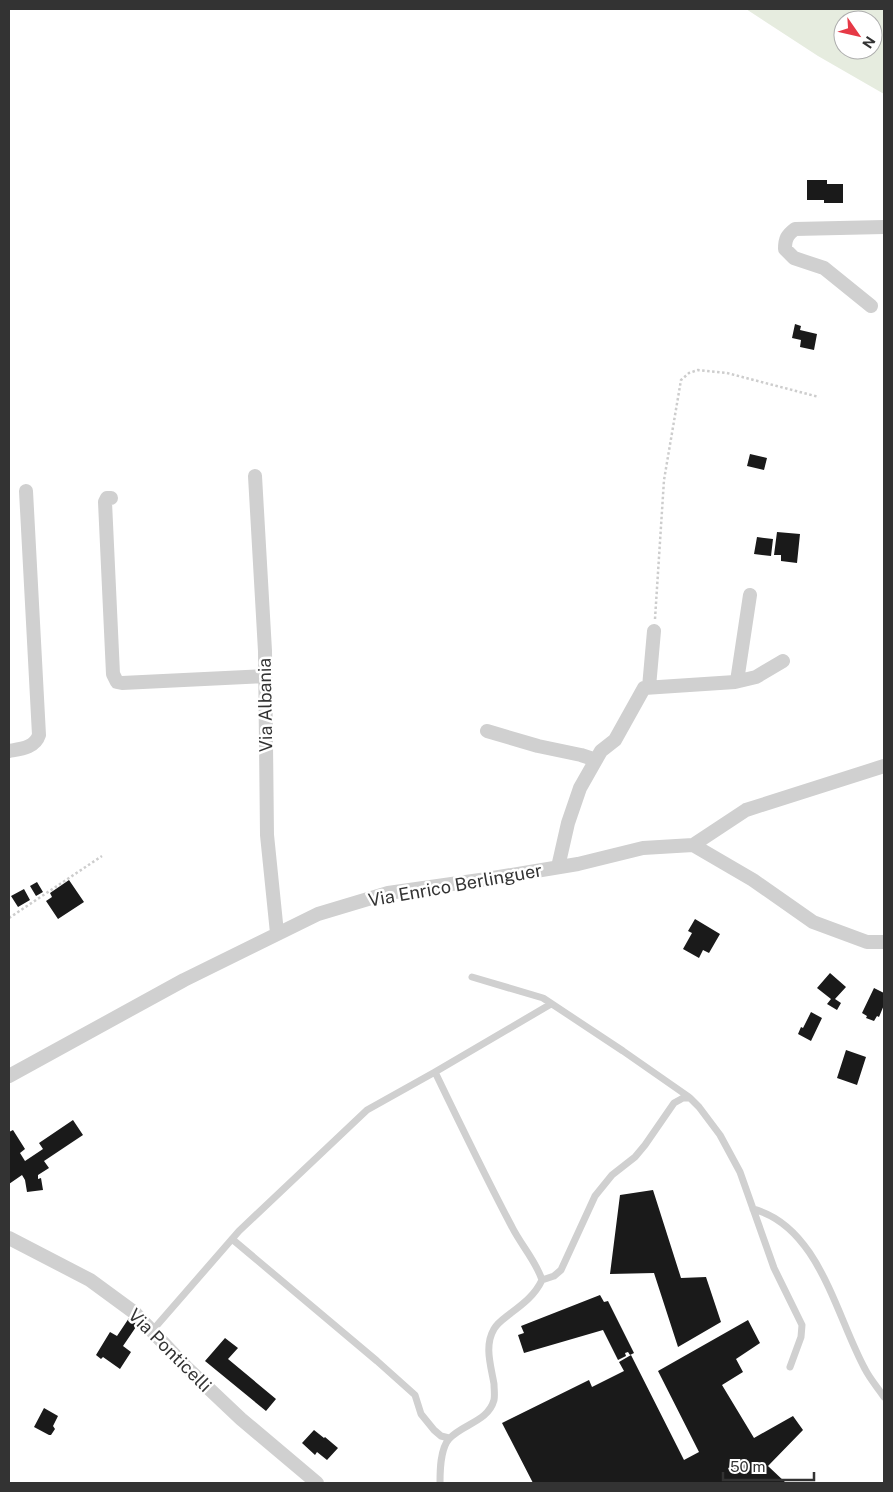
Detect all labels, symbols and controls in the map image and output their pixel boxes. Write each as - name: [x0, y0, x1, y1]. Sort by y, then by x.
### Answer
- north arrow: [833, 10, 883, 60]
- text: N: [859, 33, 878, 51]
- street label: Via Albania: [254, 658, 276, 752]
- street label: Via Enrico Berlinguer: [366, 859, 544, 911]
- street label: Via Ponticelli: [124, 1304, 216, 1396]
- scale bar: [723, 1450, 814, 1482]
- text: 50 m: [730, 1458, 765, 1475]

